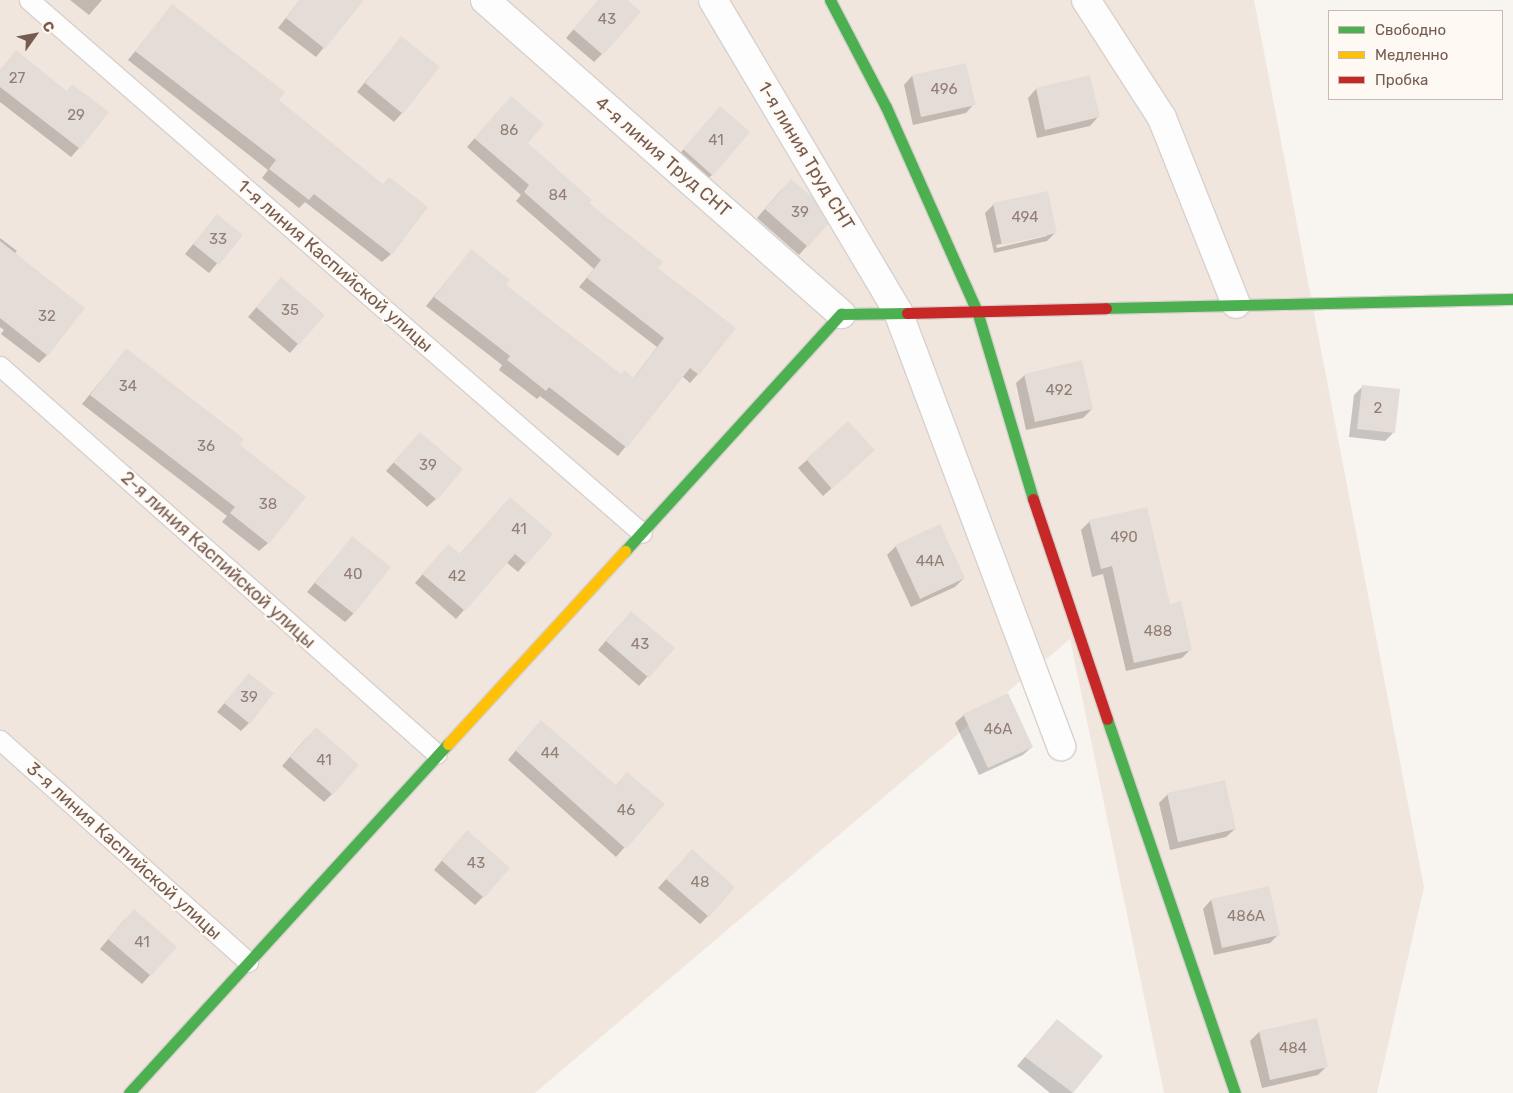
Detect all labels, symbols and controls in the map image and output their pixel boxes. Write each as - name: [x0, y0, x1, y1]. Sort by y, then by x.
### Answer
- north arrow: [10, 10, 60, 60]
- legend: [1328, 10, 1503, 100]
- house number: 43: [598, 11, 616, 29]
- text: С: [38, 18, 58, 35]
- text: Свободно: [1375, 21, 1446, 39]
- text: Медленно: [1375, 46, 1448, 64]
- house number: 27: [9, 70, 25, 88]
- text: Пробка: [1375, 71, 1428, 89]
- street label: 1-я линия Труд СНТ: [753, 78, 859, 234]
- house number: 496: [931, 81, 957, 99]
- street label: 4-я линия Труд СНТ: [591, 92, 735, 222]
- house number: 29: [67, 107, 85, 125]
- house number: 86: [500, 122, 518, 140]
- house number: 41: [708, 132, 724, 150]
- street label: 1-я линия Каспийской улицы: [233, 175, 437, 357]
- house number: 84: [549, 187, 567, 205]
- house number: 39: [791, 204, 809, 222]
- house number: 494: [1011, 209, 1039, 227]
- house number: 33: [209, 231, 227, 249]
- house number: 35: [281, 302, 299, 320]
- house number: 32: [38, 308, 56, 326]
- house number: 34: [119, 378, 137, 396]
- house number: 492: [1046, 382, 1072, 400]
- house number: 2: [1374, 400, 1382, 418]
- house number: 36: [197, 438, 215, 456]
- house number: 39: [419, 457, 437, 475]
- street label: 2-я линия Каспийской улицы: [116, 467, 320, 653]
- house number: 38: [259, 496, 277, 514]
- house number: 41: [511, 521, 527, 539]
- house number: 490: [1110, 529, 1138, 547]
- house number: 44А: [916, 553, 944, 571]
- house number: 40: [344, 566, 362, 584]
- house number: 42: [448, 568, 466, 586]
- house number: 488: [1144, 623, 1172, 641]
- house number: 43: [631, 636, 649, 654]
- house number: 39: [240, 689, 258, 707]
- house number: 46А: [984, 721, 1012, 739]
- house number: 44: [541, 745, 559, 763]
- house number: 41: [316, 752, 332, 770]
- street label: 3-я линия Каспийской улицы: [22, 758, 226, 944]
- house number: 46: [617, 802, 635, 820]
- house number: 43: [467, 855, 485, 873]
- house number: 48: [691, 874, 709, 892]
- house number: 486А: [1227, 908, 1265, 926]
- house number: 41: [134, 934, 150, 952]
- house number: 484: [1279, 1040, 1307, 1058]

